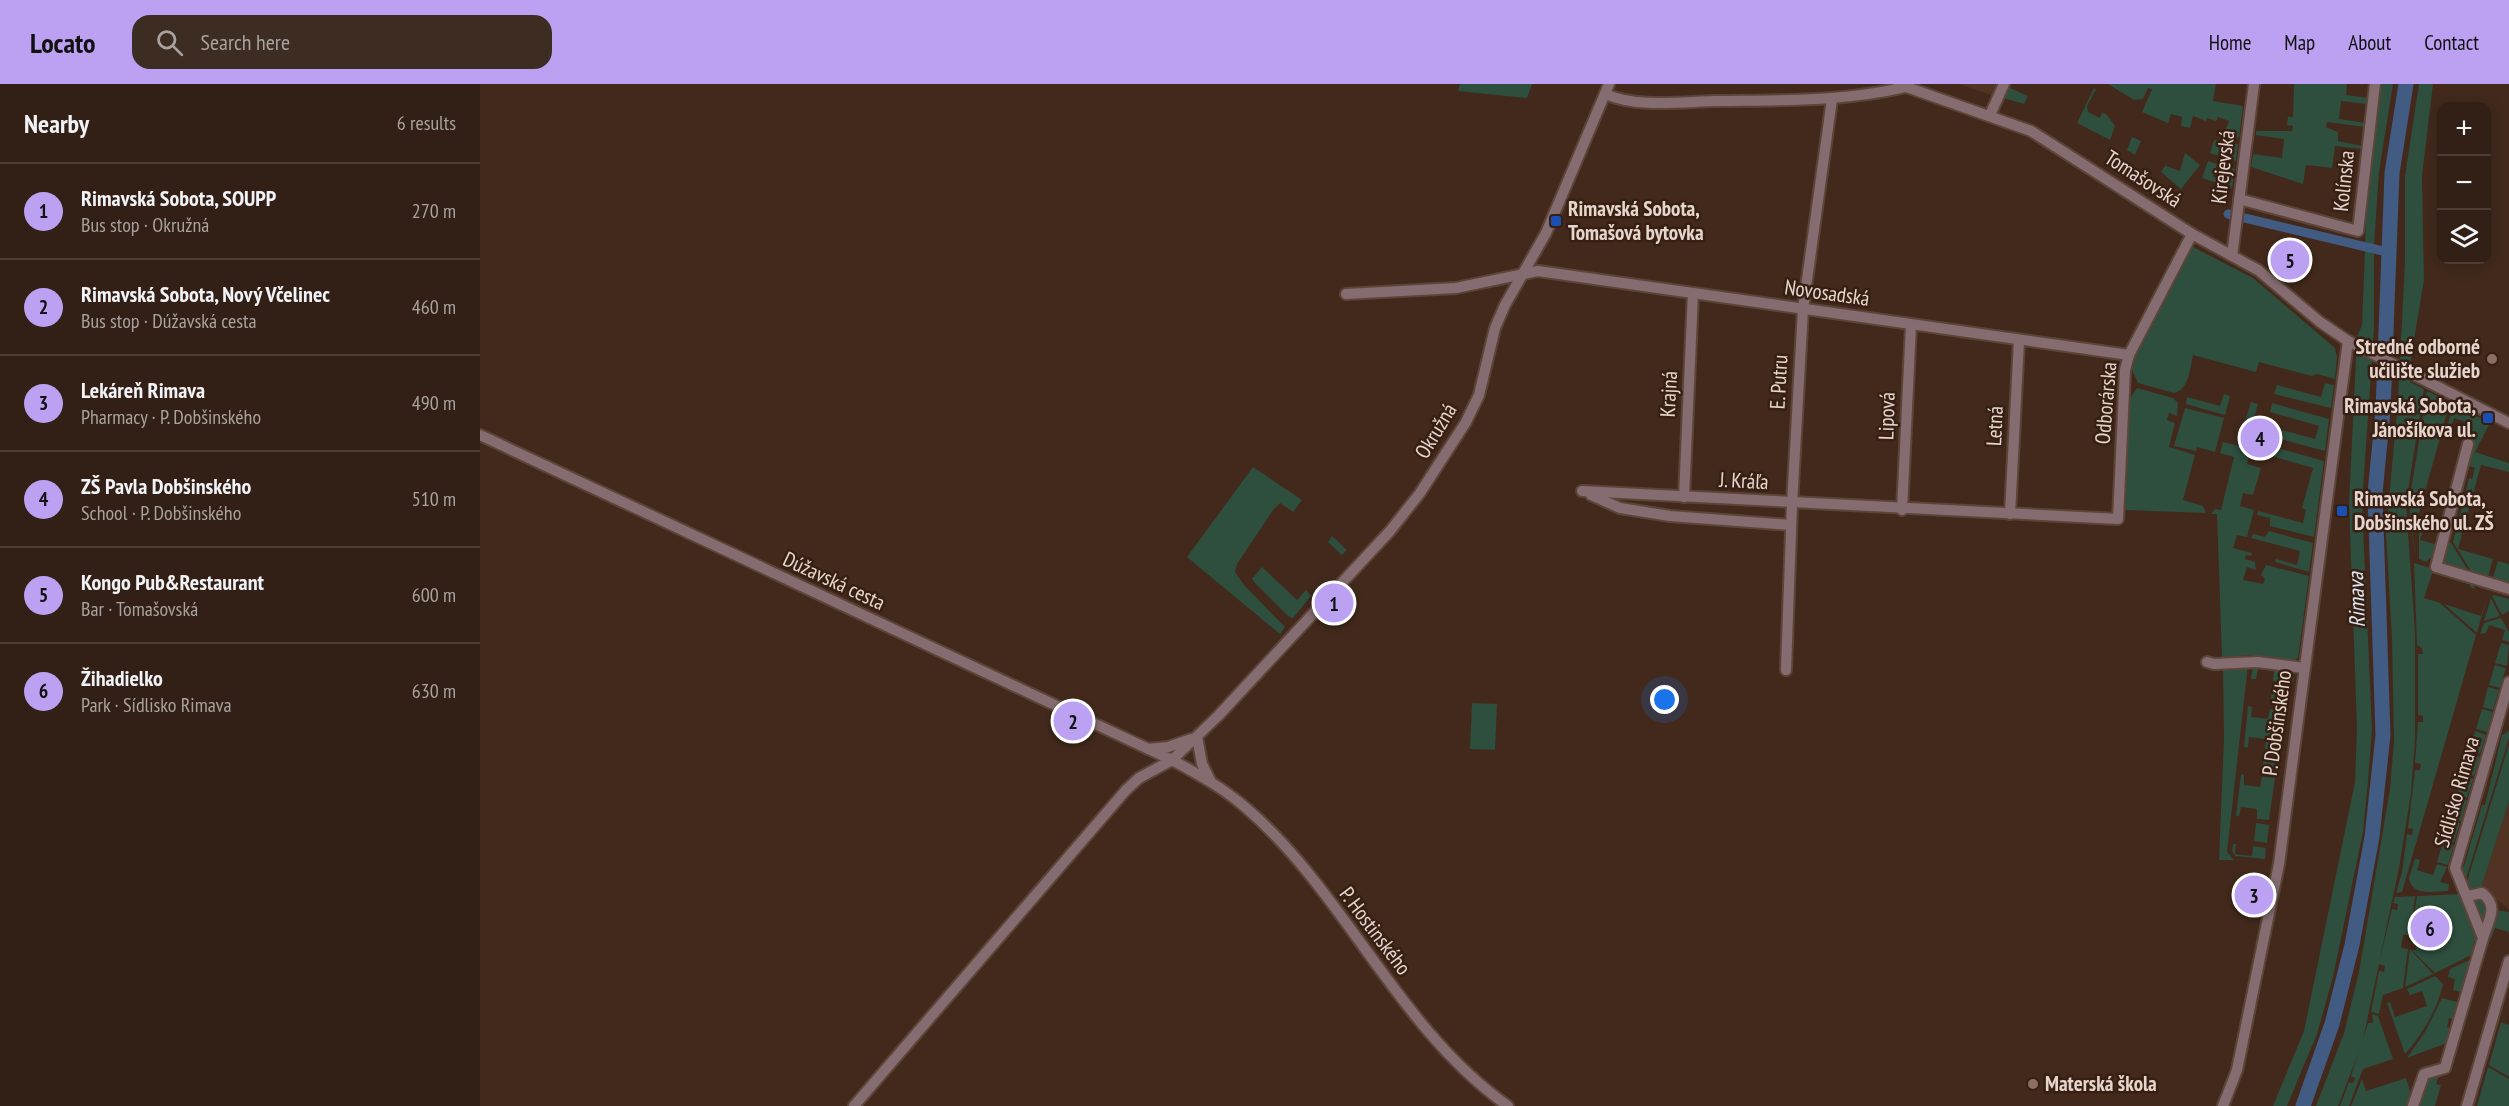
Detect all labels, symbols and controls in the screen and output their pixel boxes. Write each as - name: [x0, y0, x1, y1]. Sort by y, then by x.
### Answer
- search box: [132, 15, 552, 69]
- text: Locato: [30, 24, 96, 61]
- icon: search: [153, 26, 186, 59]
- text: Search here: [201, 28, 290, 56]
- text: Home: [2209, 29, 2251, 56]
- text: Map: [2284, 29, 2315, 56]
- text: About: [2348, 29, 2391, 56]
- text: Contact: [2424, 29, 2479, 56]
- map controls: [2437, 102, 2491, 264]
- button: +: [2437, 102, 2491, 156]
- text: Nearby: [24, 107, 89, 140]
- text: 6 results: [397, 110, 456, 136]
- street label: Kirejevská: [2205, 129, 2240, 205]
- street label: Tomašovská: [2100, 144, 2187, 213]
- street label: Kolínska: [2327, 149, 2360, 213]
- button: −: [2437, 156, 2491, 210]
- text: Rimavská Sobota, SOUPP: [81, 184, 276, 212]
- place label: Rimavská Sobota, Tomašová bytovka: [1568, 195, 1704, 246]
- text: 1: [39, 198, 48, 224]
- text: 270 m: [412, 198, 456, 224]
- button: layers: [2437, 210, 2491, 264]
- text: Bus stop · Okružná: [81, 212, 209, 238]
- marker: Rimavská Sobota, Tomašová bytovka: [1549, 214, 1563, 228]
- pin: 5: [2270, 238, 2310, 282]
- street label: Novosadská: [1783, 273, 1871, 312]
- text: Rimavská Sobota, Nový Včelinec: [81, 280, 330, 308]
- text: 2: [39, 294, 48, 320]
- text: 460 m: [412, 294, 456, 320]
- text: Bus stop · Dúžavská cesta: [81, 308, 256, 334]
- place label: Stredné odborné učilište služieb: [2356, 333, 2480, 384]
- marker: Stredné odborné učilište služieb: [2485, 352, 2499, 366]
- street label: E. Putru: [1764, 354, 1793, 410]
- street label: Odborárska: [2088, 361, 2123, 445]
- street label: Krajná: [1654, 370, 1683, 418]
- text: Lekáreň Rimava: [81, 376, 205, 404]
- text: 3: [39, 390, 48, 416]
- text: 490 m: [412, 390, 456, 416]
- street label: Lipová: [1872, 392, 1901, 440]
- place label: Rimavská Sobota, Jánošíkova ul.: [2344, 392, 2476, 443]
- street label: Okružná: [1409, 398, 1463, 463]
- text: Pharmacy · P. Dobšinského: [81, 404, 261, 430]
- street label: Letná: [1980, 405, 2009, 447]
- marker: Rimavská Sobota, Jánošíkova ul.: [2481, 411, 2495, 425]
- pin: 4: [2240, 416, 2280, 460]
- street label: J. Kráľa: [1718, 466, 1769, 495]
- text: ZŠ Pavla Dobšinského: [81, 472, 251, 500]
- place label: Rimavská Sobota, Dobšinského ul. ZŠ: [2354, 485, 2494, 536]
- text: 4: [39, 486, 48, 512]
- text: 510 m: [412, 486, 456, 512]
- text: School · P. Dobšinského: [81, 500, 241, 526]
- marker: Rimavská Sobota, Dobšinského ul. ZŠ: [2335, 504, 2349, 518]
- street label: Dúžavská cesta: [779, 545, 890, 616]
- text: Kongo Pub&Restaurant: [81, 568, 264, 596]
- water label: Rimava: [2341, 570, 2371, 628]
- pin: 1: [1314, 580, 1354, 626]
- text: 5: [39, 582, 48, 608]
- text: 600 m: [412, 582, 456, 608]
- text: Bar · Tomašovská: [81, 596, 198, 622]
- text: Žihadielko: [81, 664, 163, 692]
- street label: P. Dobšinského: [2256, 668, 2297, 777]
- text: 6: [39, 678, 48, 704]
- text: 630 m: [412, 678, 456, 704]
- your location: [1650, 685, 1679, 714]
- text: Park · Sídlisko Rimava: [81, 692, 231, 718]
- pin: 2: [1054, 698, 1092, 744]
- street label: Sídlisko Rimava: [2428, 733, 2485, 850]
- pin: 3: [2234, 872, 2274, 918]
- street label: P. Hostinského: [1334, 881, 1417, 980]
- pin: 6: [2410, 906, 2450, 950]
- place label: Materská škola: [2045, 1070, 2157, 1097]
- marker: Materská škola: [2026, 1077, 2040, 1091]

